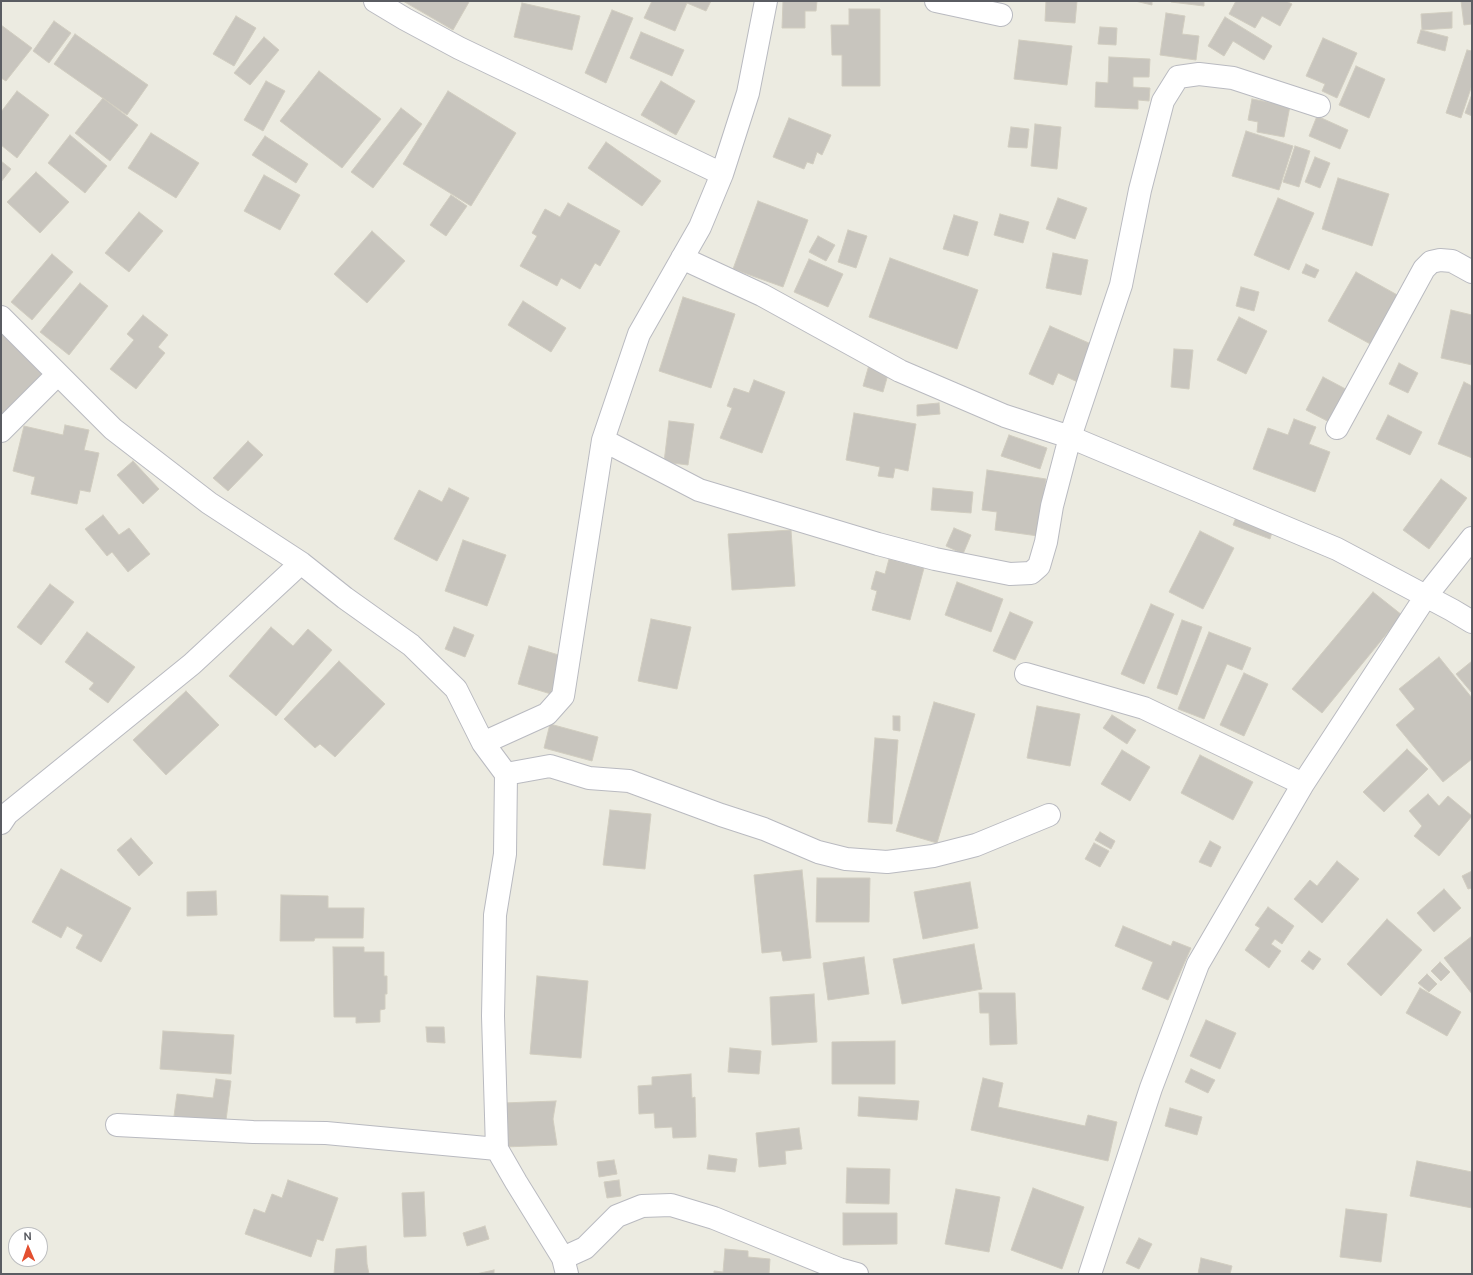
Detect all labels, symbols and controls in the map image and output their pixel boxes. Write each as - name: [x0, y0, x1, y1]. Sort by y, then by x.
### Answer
- north arrow: [8, 1227, 48, 1267]
- text: N: [23, 1229, 32, 1243]

